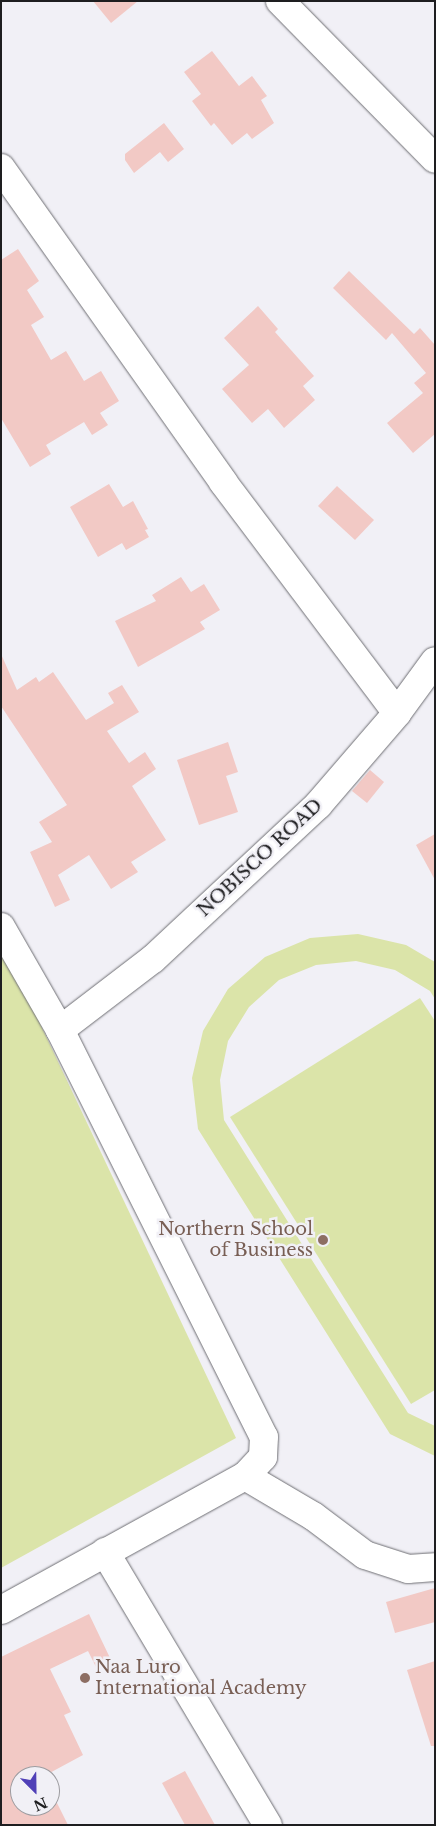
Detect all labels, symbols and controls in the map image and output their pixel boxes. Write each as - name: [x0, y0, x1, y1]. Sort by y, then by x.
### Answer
- street label: NOBISCO ROAD: [193, 795, 327, 921]
- place label: Northern School of Business: [158, 1219, 313, 1262]
- marker: Northern School of Business: [317, 1234, 329, 1246]
- place label: Naa Luro International Academy: [95, 1657, 307, 1700]
- marker: Naa Luro International Academy: [79, 1672, 91, 1684]
- north arrow: [10, 1766, 60, 1816]
- text: N: [31, 1793, 50, 1815]

